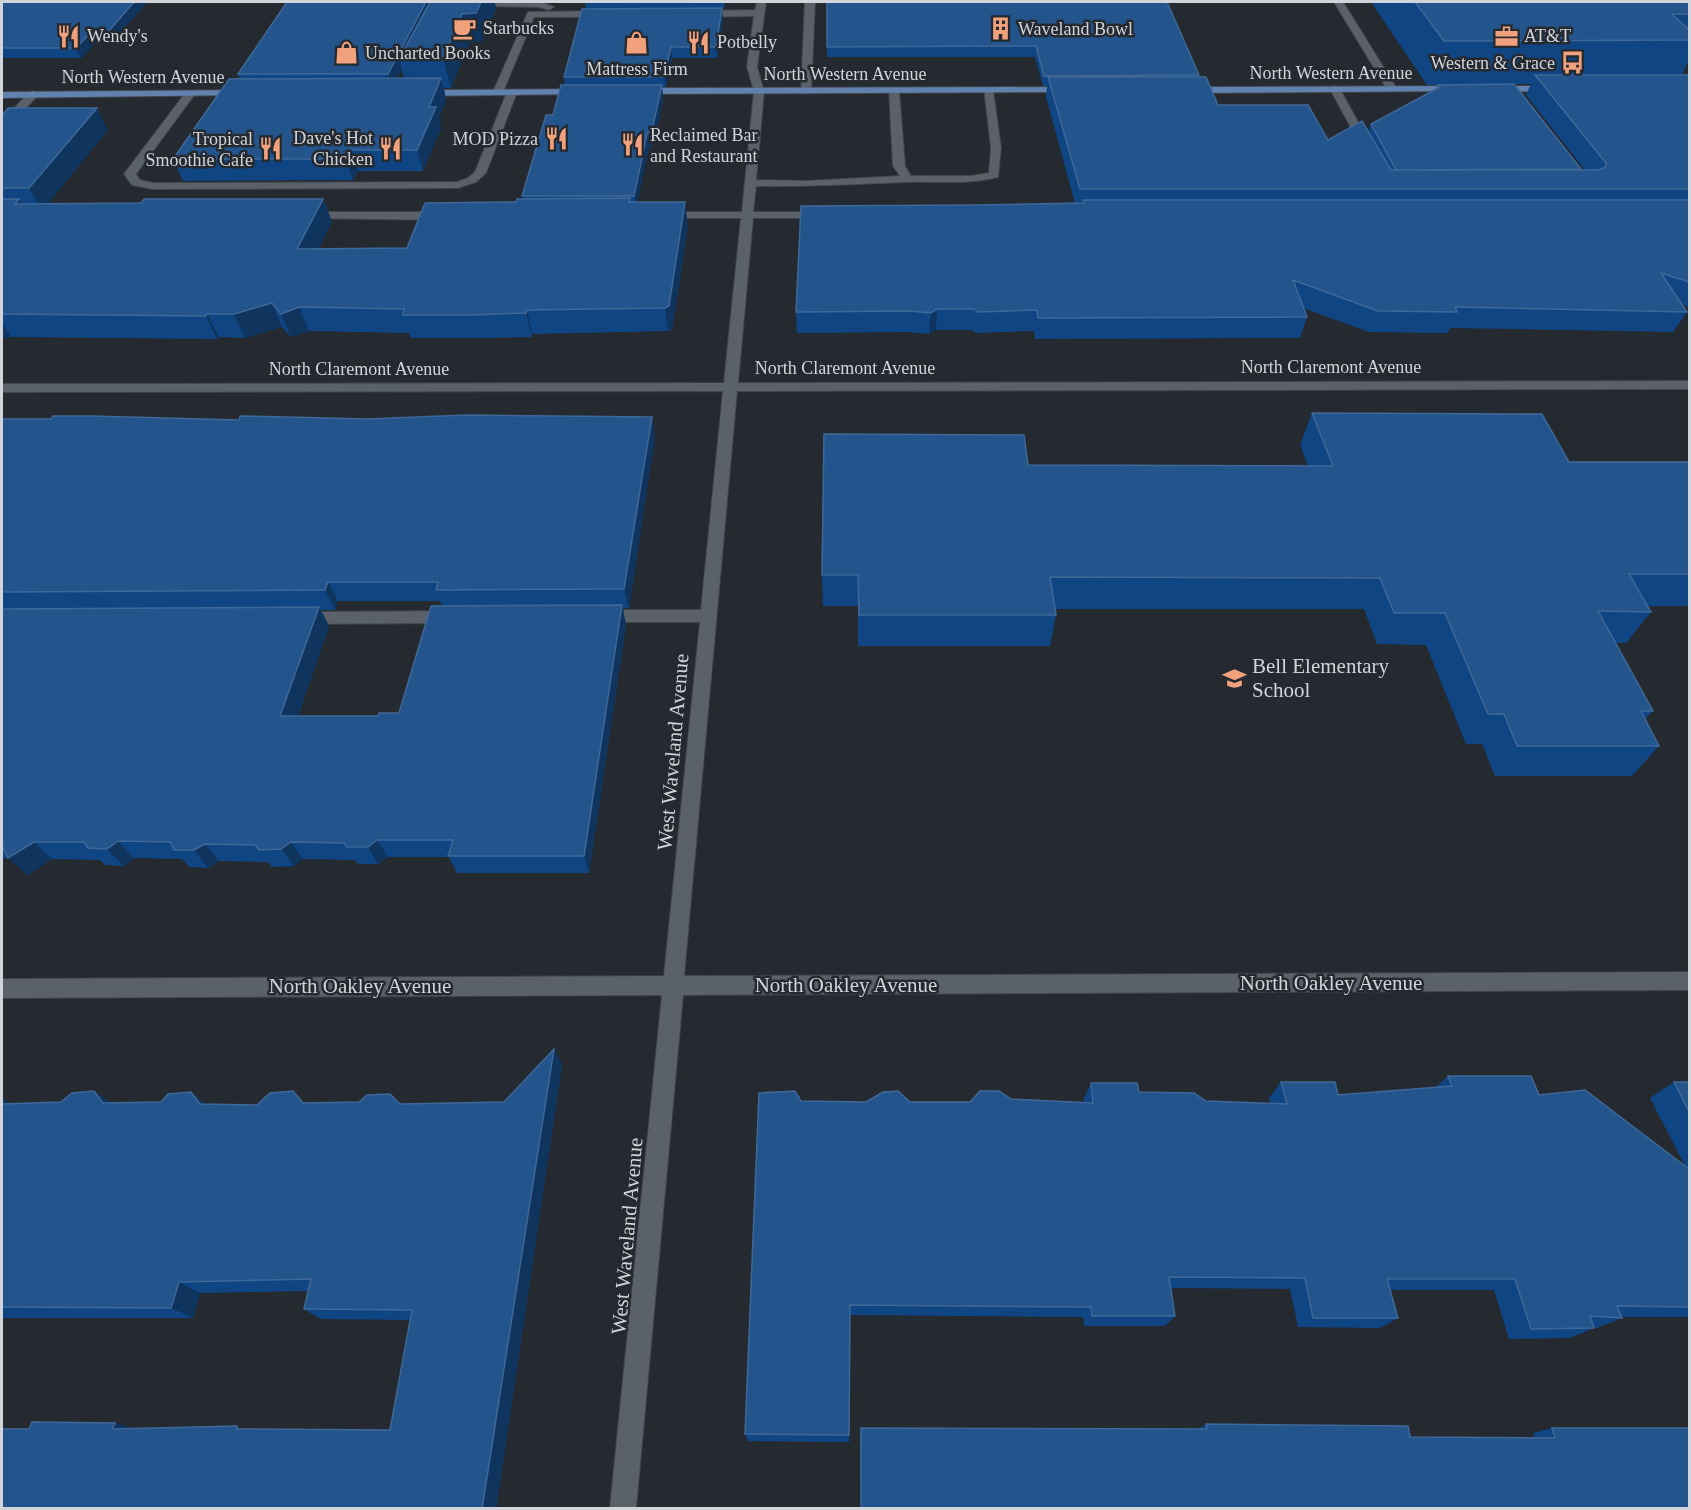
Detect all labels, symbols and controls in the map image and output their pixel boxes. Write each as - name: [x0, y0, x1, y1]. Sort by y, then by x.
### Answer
- cafe icon: Starbucks: [452, 15, 478, 41]
- building icon: Waveland Bowl: [987, 16, 1013, 42]
- place label: Starbucks: [483, 18, 554, 38]
- place label: Waveland Bowl: [1018, 19, 1133, 39]
- restaurant icon: Wendy's: [56, 23, 82, 49]
- office icon: AT&T: [1493, 23, 1519, 49]
- place label: Wendy's: [87, 26, 148, 46]
- place label: AT&T: [1524, 26, 1571, 46]
- restaurant icon: Potbelly: [686, 29, 712, 55]
- shop icon: Mattress Firm: [624, 30, 650, 56]
- place label: Potbelly: [717, 32, 777, 52]
- shop icon: Uncharted Books: [334, 40, 360, 66]
- place label: Uncharted Books: [365, 43, 490, 63]
- bus stop icon: Western & Grace: [1560, 50, 1586, 76]
- place label: Western & Grace: [1431, 53, 1555, 73]
- place label: Mattress Firm: [586, 59, 688, 79]
- street label: North Western Avenue: [1250, 63, 1412, 83]
- street label: North Western Avenue: [764, 64, 926, 84]
- street label: North Western Avenue: [62, 67, 224, 87]
- place label: Reclaimed Bar and Restaurant: [650, 125, 757, 166]
- restaurant icon: MOD Pizza: [543, 126, 569, 152]
- place label: Dave's Hot Chicken: [293, 128, 373, 169]
- place label: Tropical Smoothie Cafe: [146, 129, 253, 170]
- place label: MOD Pizza: [453, 129, 538, 149]
- restaurant icon: Reclaimed Bar and Restaurant: [619, 132, 645, 158]
- restaurant icon: Dave's Hot Chicken: [378, 135, 404, 161]
- restaurant icon: Tropical Smoothie Cafe: [258, 136, 284, 162]
- street label: North Claremont Avenue: [1241, 357, 1421, 377]
- street label: North Claremont Avenue: [755, 358, 935, 378]
- street label: North Claremont Avenue: [269, 359, 449, 379]
- street label: West Waveland Avenue: [652, 653, 694, 851]
- place label: Bell Elementary School: [1252, 654, 1390, 702]
- school or university icon: Bell Elementary School: [1221, 665, 1247, 691]
- street label: North Oakley Avenue: [1240, 971, 1422, 995]
- street label: North Oakley Avenue: [755, 973, 937, 997]
- street label: North Oakley Avenue: [269, 974, 451, 998]
- street label: West Waveland Avenue: [606, 1137, 648, 1335]

